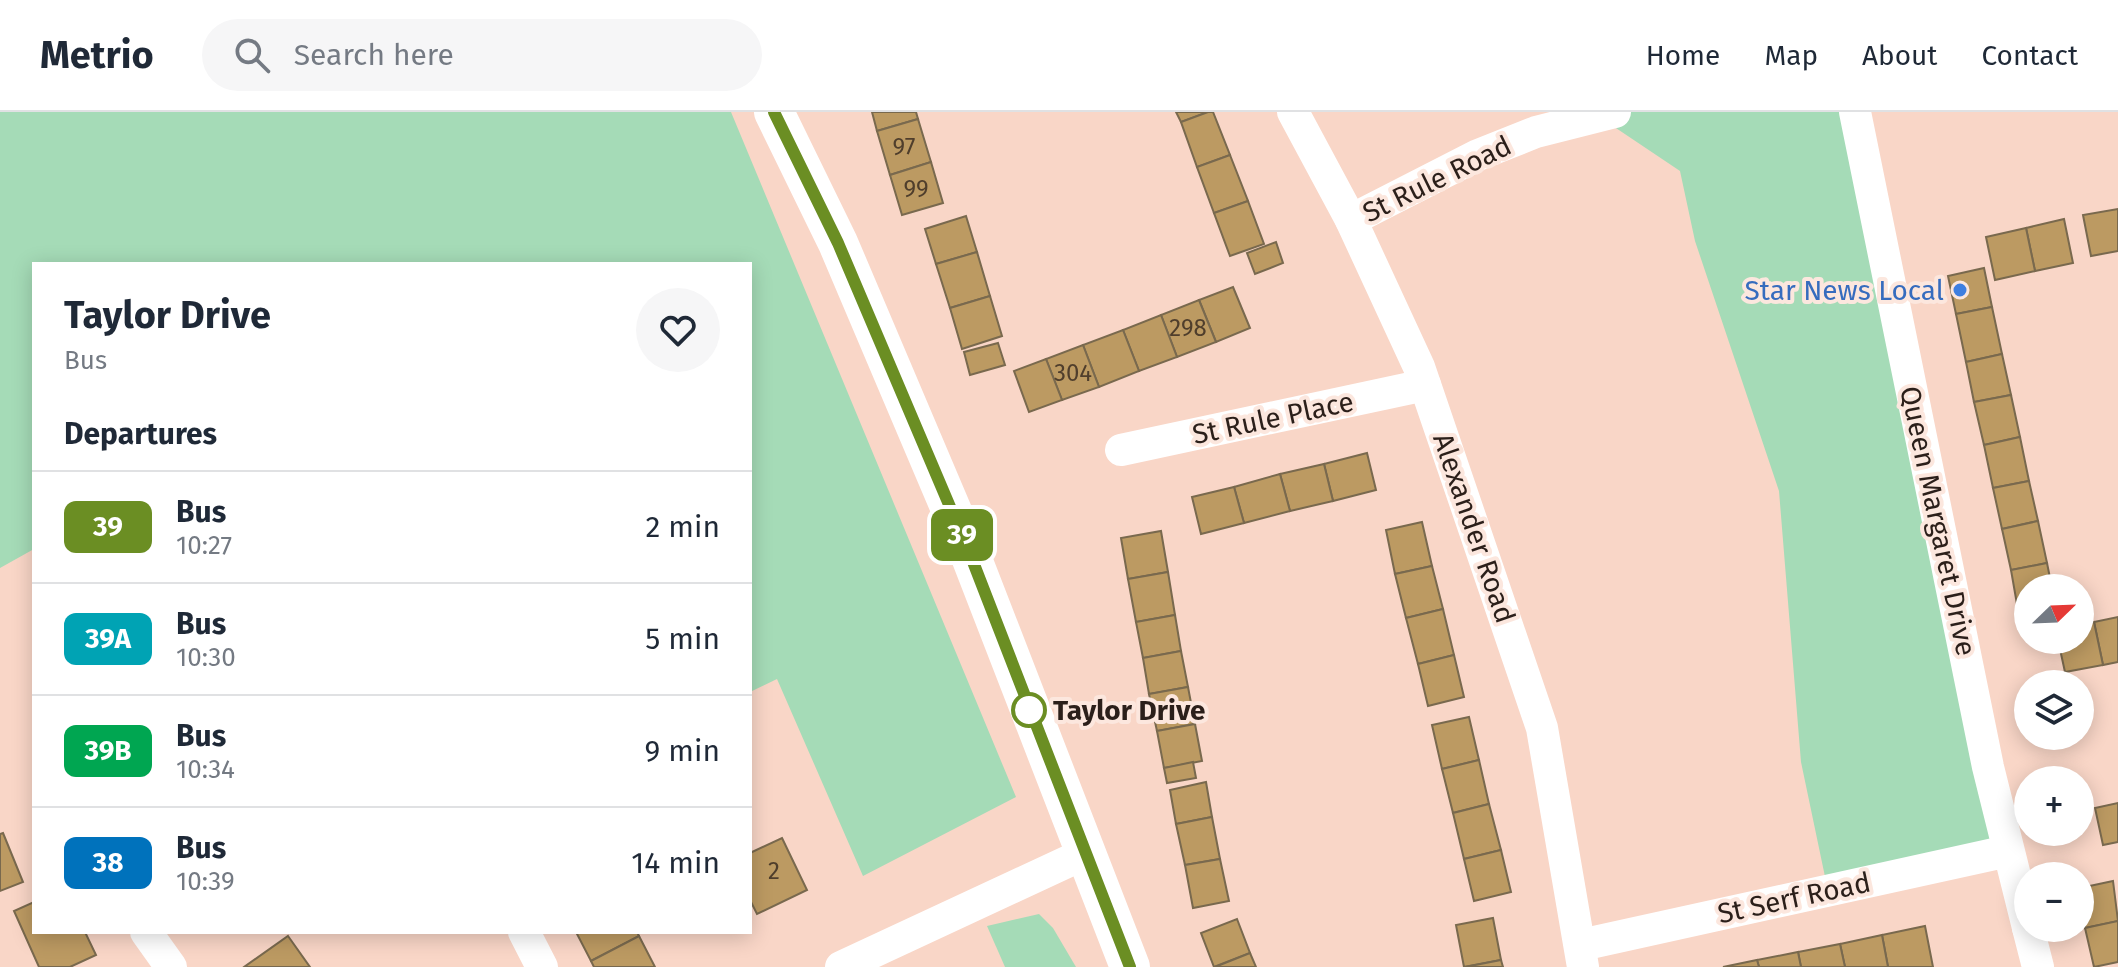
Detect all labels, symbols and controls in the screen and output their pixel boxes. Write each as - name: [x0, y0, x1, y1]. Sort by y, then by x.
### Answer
- search box: [202, 19, 762, 91]
- text: Metrio: [40, 32, 154, 78]
- icon: search: [230, 33, 274, 77]
- text: Search here: [294, 37, 454, 73]
- text: Home: [1646, 39, 1720, 72]
- text: Map: [1764, 39, 1818, 72]
- text: About: [1862, 39, 1937, 72]
- text: Contact: [1981, 39, 2078, 72]
- street label: St Rule Road: [1357, 129, 1517, 229]
- house number: 97: [893, 133, 915, 161]
- house number: 99: [903, 175, 929, 203]
- place label: Star News Local: [1745, 274, 1944, 307]
- marker: Star News Local: [1951, 281, 1969, 299]
- button: heart: [636, 288, 720, 372]
- text: Taylor Drive: [64, 292, 271, 338]
- house number: 298: [1169, 314, 1207, 342]
- text: Bus: [64, 345, 107, 376]
- house number: 304: [1054, 359, 1092, 387]
- street label: Queen Margaret Drive: [1893, 383, 1983, 659]
- street label: St Rule Place: [1189, 385, 1357, 451]
- text: Departures: [64, 416, 217, 452]
- street label: Alexander Road: [1426, 429, 1522, 627]
- text: Bus: [176, 494, 226, 530]
- text: 2 min: [645, 509, 720, 545]
- line badge: 39: [926, 509, 998, 561]
- text: 39: [93, 510, 123, 543]
- text: 39: [947, 518, 977, 551]
- text: 10:27: [176, 530, 232, 561]
- north arrow: [2014, 574, 2094, 654]
- map controls: [2014, 574, 2094, 942]
- text: Bus: [176, 606, 226, 642]
- text: 5 min: [645, 621, 720, 657]
- text: 39A: [85, 622, 131, 655]
- text: 10:30: [176, 642, 236, 673]
- button: layers: [2014, 670, 2094, 750]
- marker: Taylor Drive: [1012, 693, 1046, 727]
- place label: Taylor Drive: [1053, 694, 1206, 727]
- text: Bus: [176, 718, 226, 754]
- text: 9 min: [645, 733, 720, 769]
- text: 39B: [84, 734, 132, 767]
- text: 10:34: [176, 754, 235, 785]
- button: +: [2014, 766, 2094, 846]
- text: Bus: [176, 830, 226, 866]
- text: 14 min: [631, 845, 720, 881]
- text: 38: [93, 846, 123, 879]
- house number: 2: [768, 857, 780, 885]
- button: −: [2014, 862, 2094, 942]
- text: 10:39: [176, 866, 235, 897]
- street label: St Serf Road: [1715, 866, 1873, 930]

